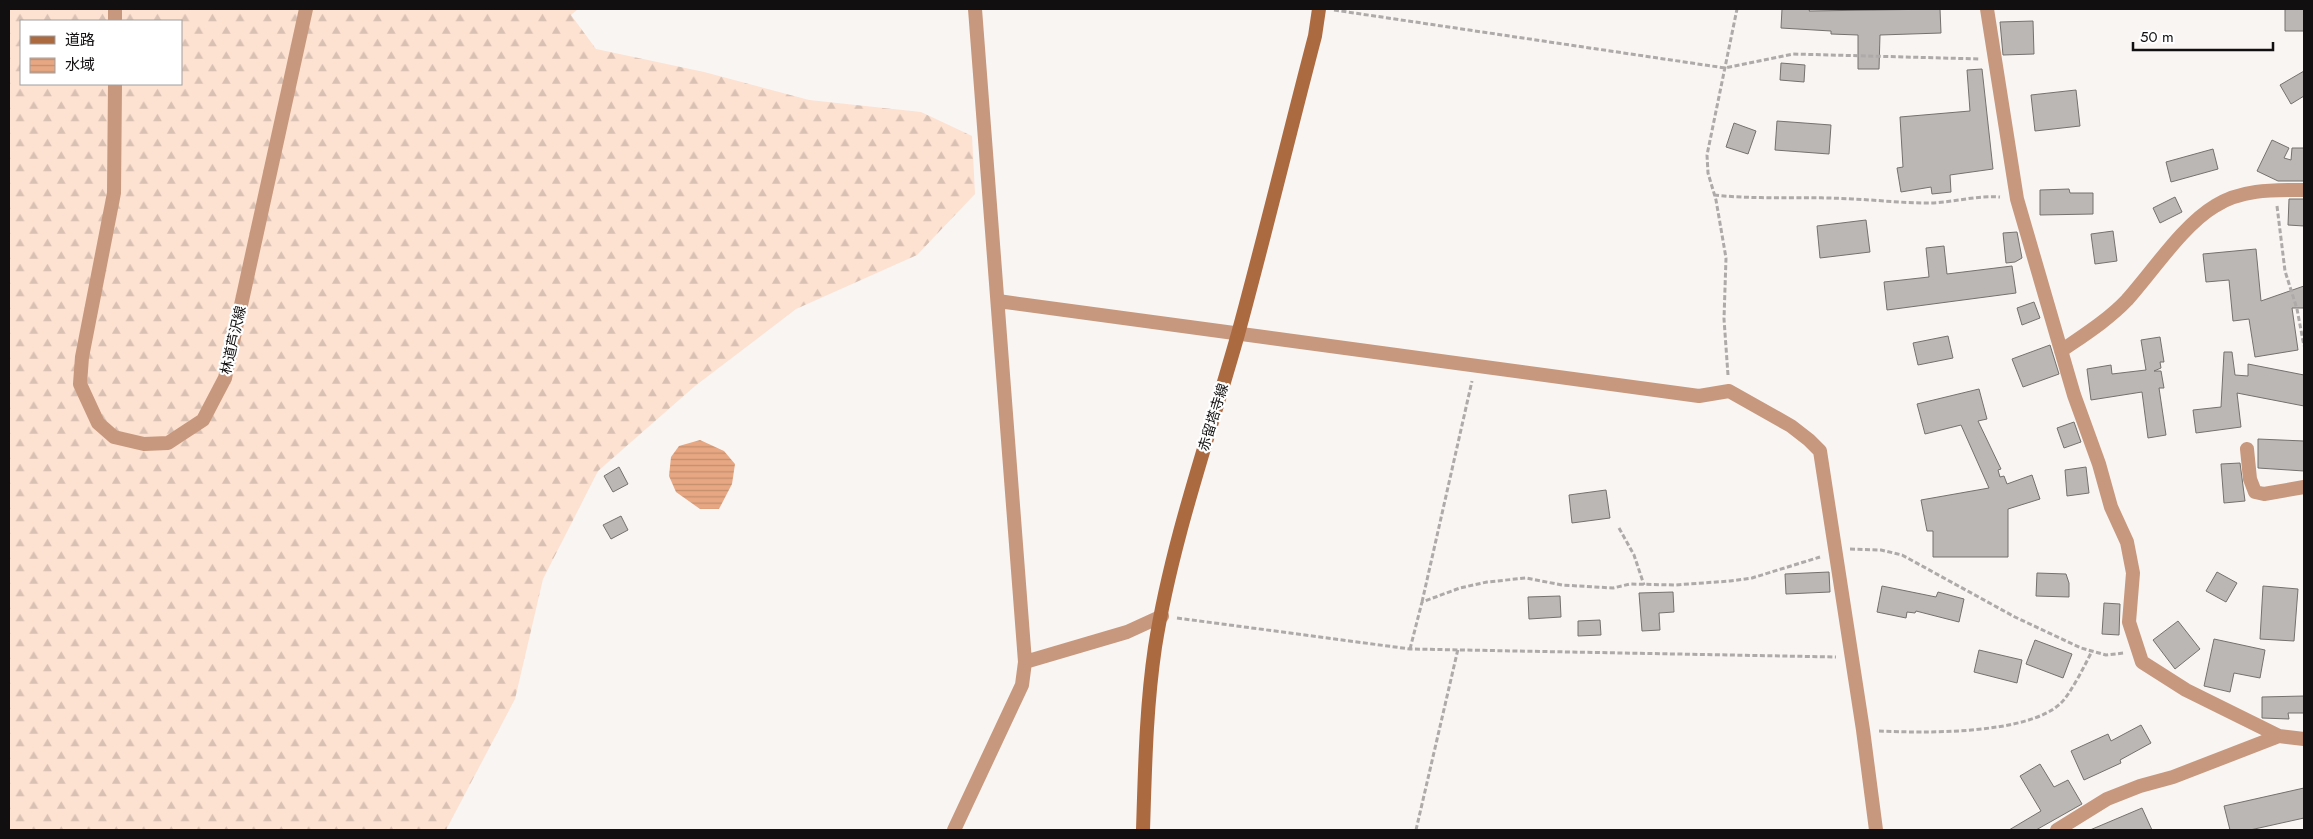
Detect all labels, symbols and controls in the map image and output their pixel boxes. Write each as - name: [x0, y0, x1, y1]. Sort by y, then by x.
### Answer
- legend: [20, 20, 182, 85]
- scale bar: [2133, 20, 2273, 52]
- text: 50 m: [2140, 26, 2174, 48]
- text: 道路: [65, 29, 95, 51]
- text: 水域: [65, 54, 95, 76]
- street label: 林道芦沢線: [215, 304, 251, 376]
- street label: 赤留塔寺線: [1193, 381, 1233, 453]

